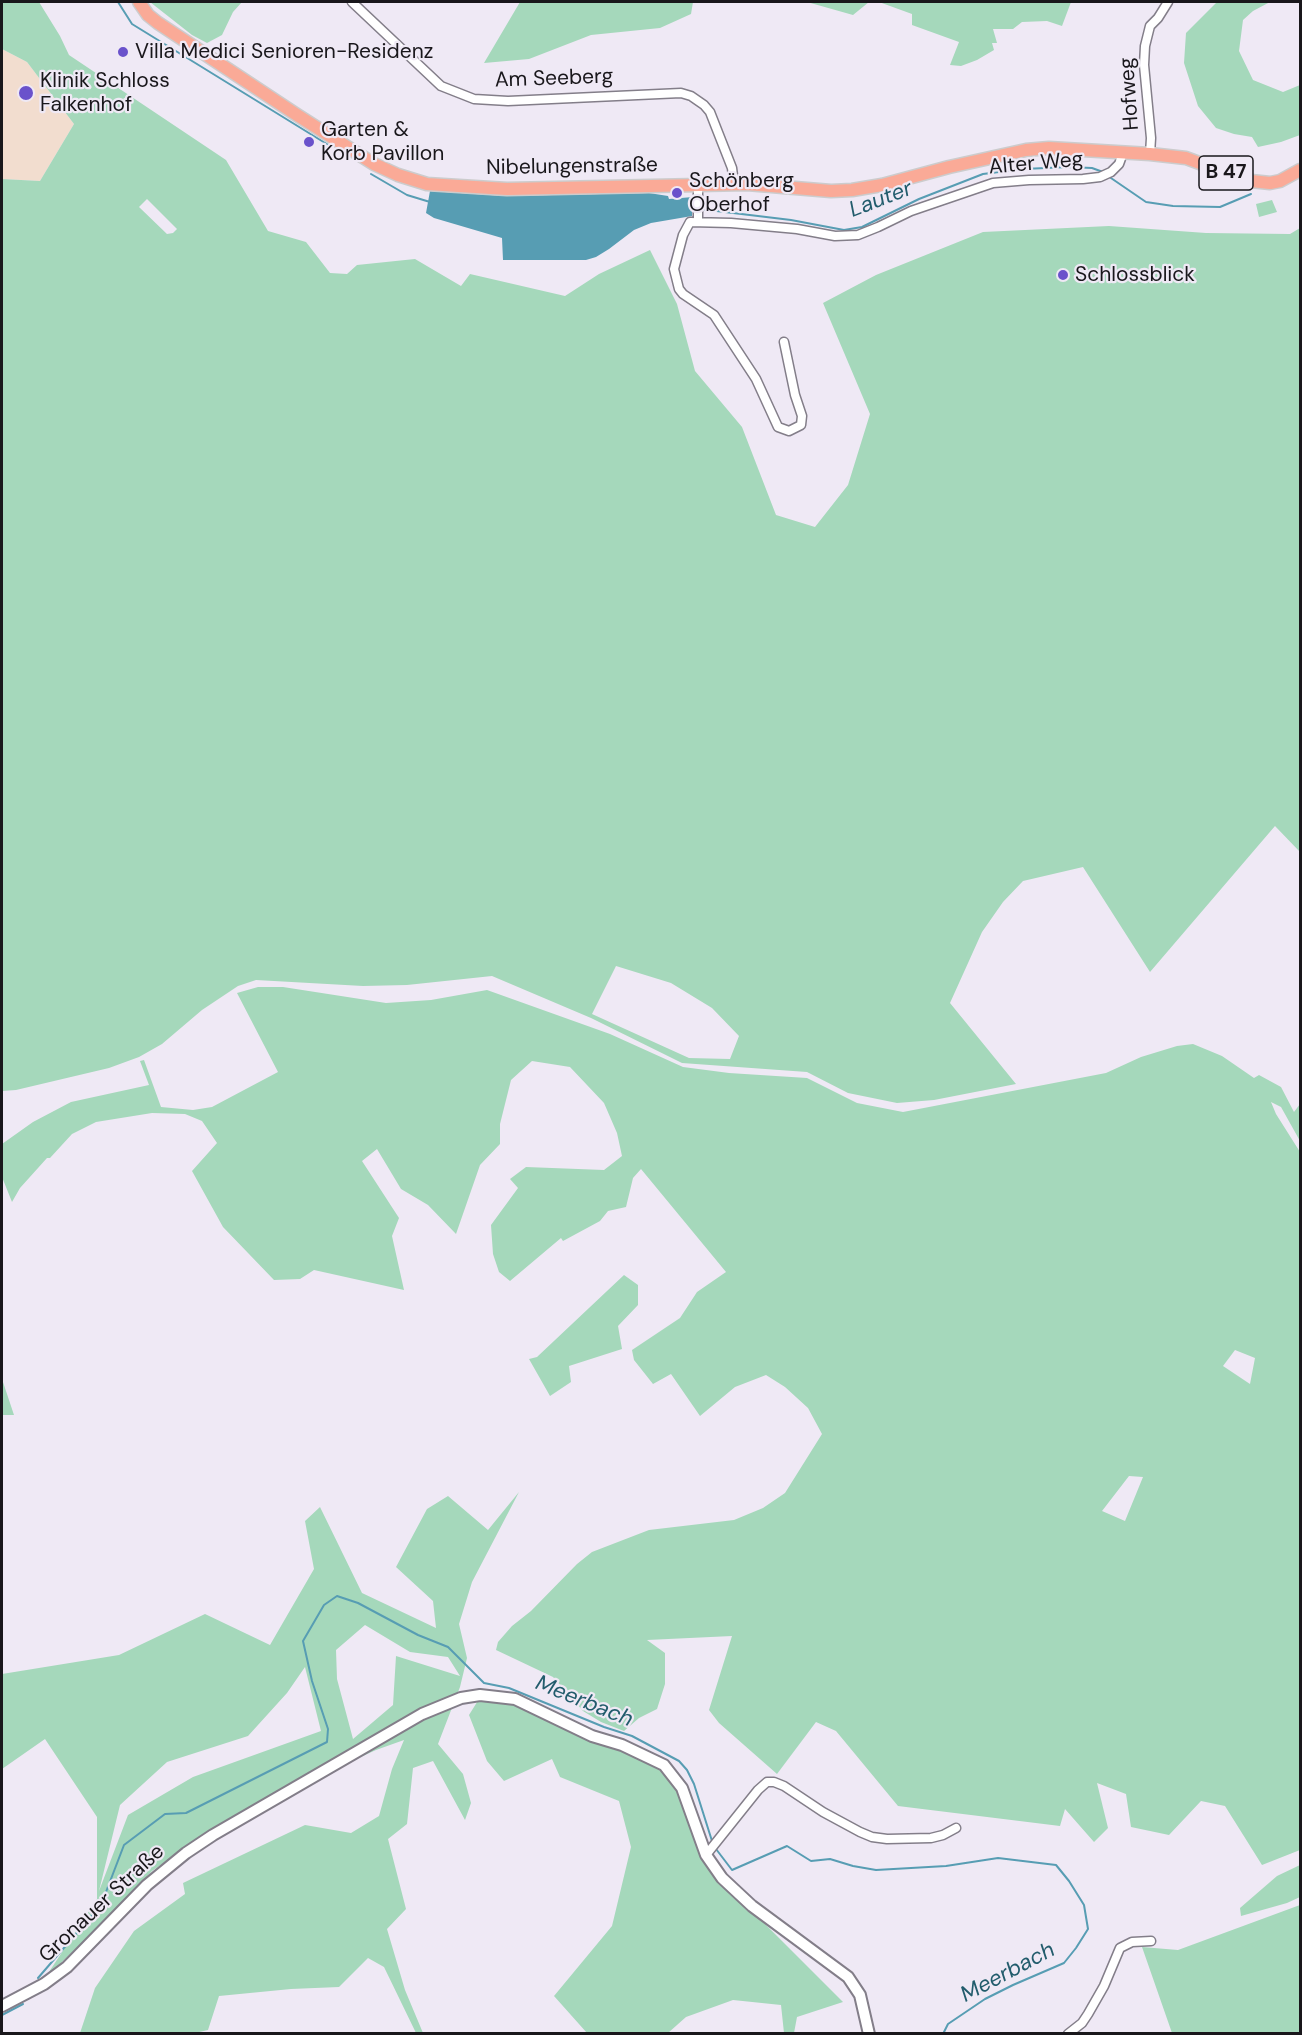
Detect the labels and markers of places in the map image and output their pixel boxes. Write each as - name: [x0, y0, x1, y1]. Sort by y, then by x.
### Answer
- place label: Villa Medici Senioren-Residenz: [135, 39, 433, 65]
- marker: Villa Medici Senioren-Residenz: [116, 45, 130, 59]
- place label: Klinik Schloss Falkenhof: [40, 68, 170, 118]
- marker: Klinik Schloss Falkenhof: [17, 84, 35, 102]
- place label: Garten & Korb Pavillon: [321, 117, 444, 167]
- marker: Garten & Korb Pavillon: [302, 135, 316, 149]
- place label: Schönberg Oberhof: [689, 168, 794, 218]
- marker: Schönberg Oberhof: [670, 186, 684, 200]
- place label: Schlossblick: [1075, 262, 1195, 288]
- marker: Schlossblick: [1056, 268, 1070, 282]

